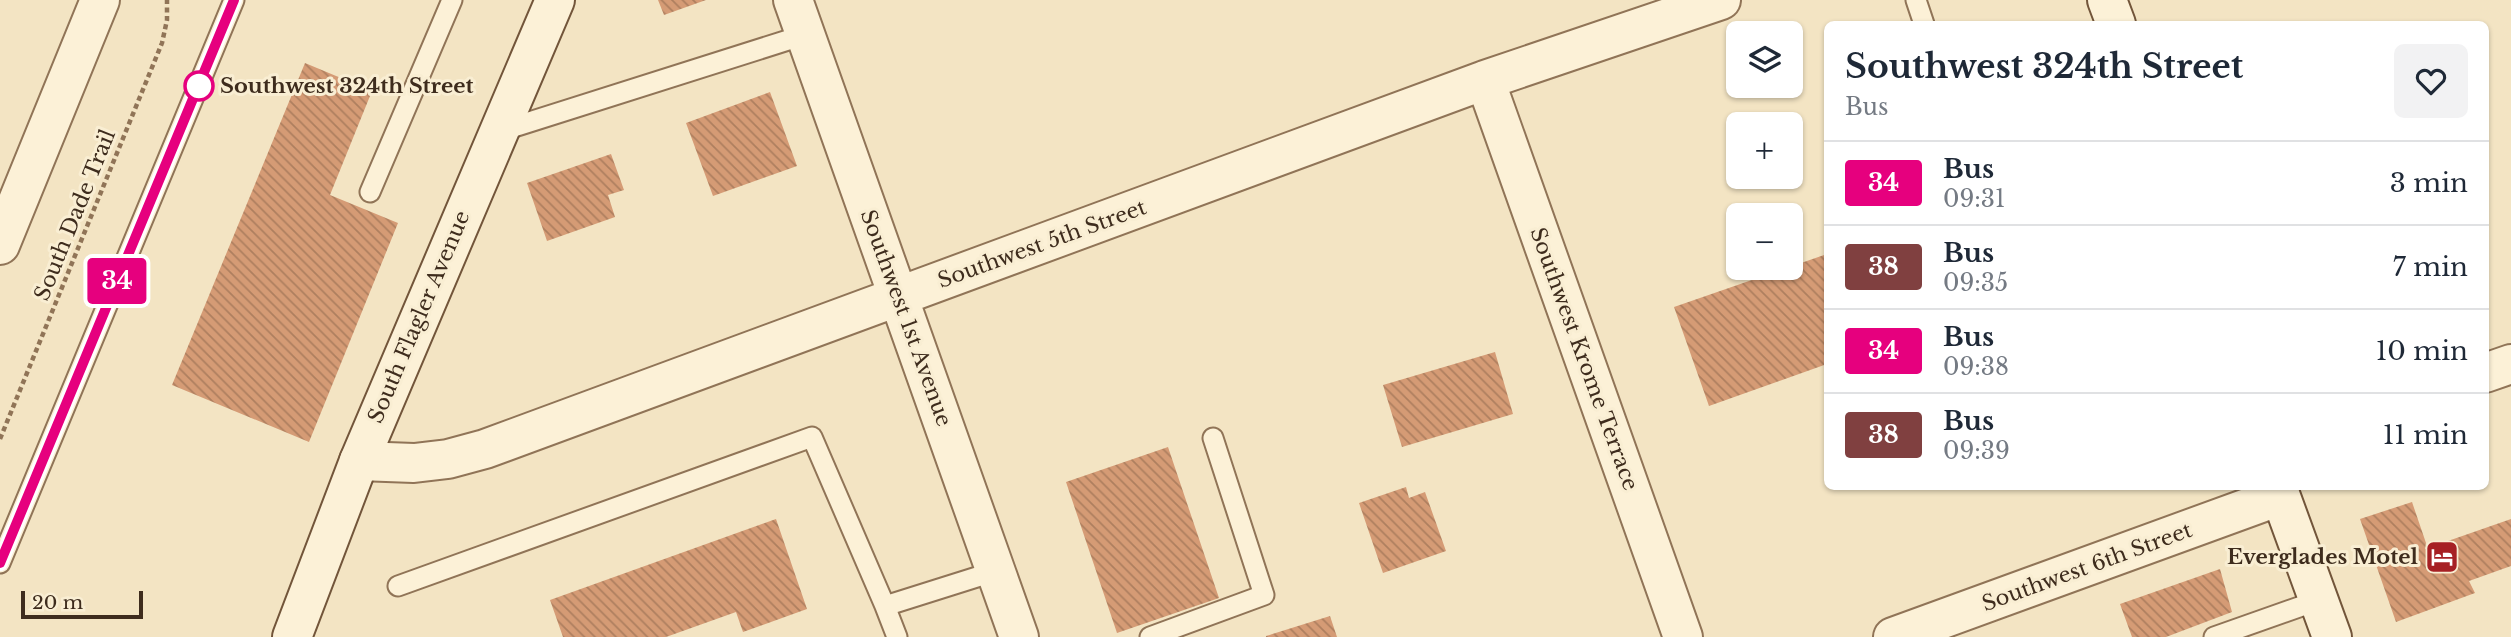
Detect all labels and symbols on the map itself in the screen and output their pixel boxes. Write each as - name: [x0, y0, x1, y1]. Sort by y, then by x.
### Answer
- marker: Southwest 324th Street: [184, 71, 214, 101]
- place label: Southwest 324th Street: [220, 73, 474, 99]
- street label: South Dade Trail: [29, 125, 121, 304]
- street label: Southwest 5th Street: [934, 194, 1150, 294]
- street label: Southwest 1st Avenue: [855, 206, 957, 430]
- street label: South Flagler Avenue: [362, 207, 476, 427]
- street label: Southwest Krome Terrace: [1524, 224, 1644, 494]
- line badge: 34: [86, 258, 148, 304]
- street label: Southwest 6th Street: [1978, 517, 2196, 617]
- hotel icon: Everglades Motel: [2423, 538, 2461, 576]
- place label: Everglades Motel: [2227, 544, 2419, 570]
- scale bar: [21, 588, 144, 620]

